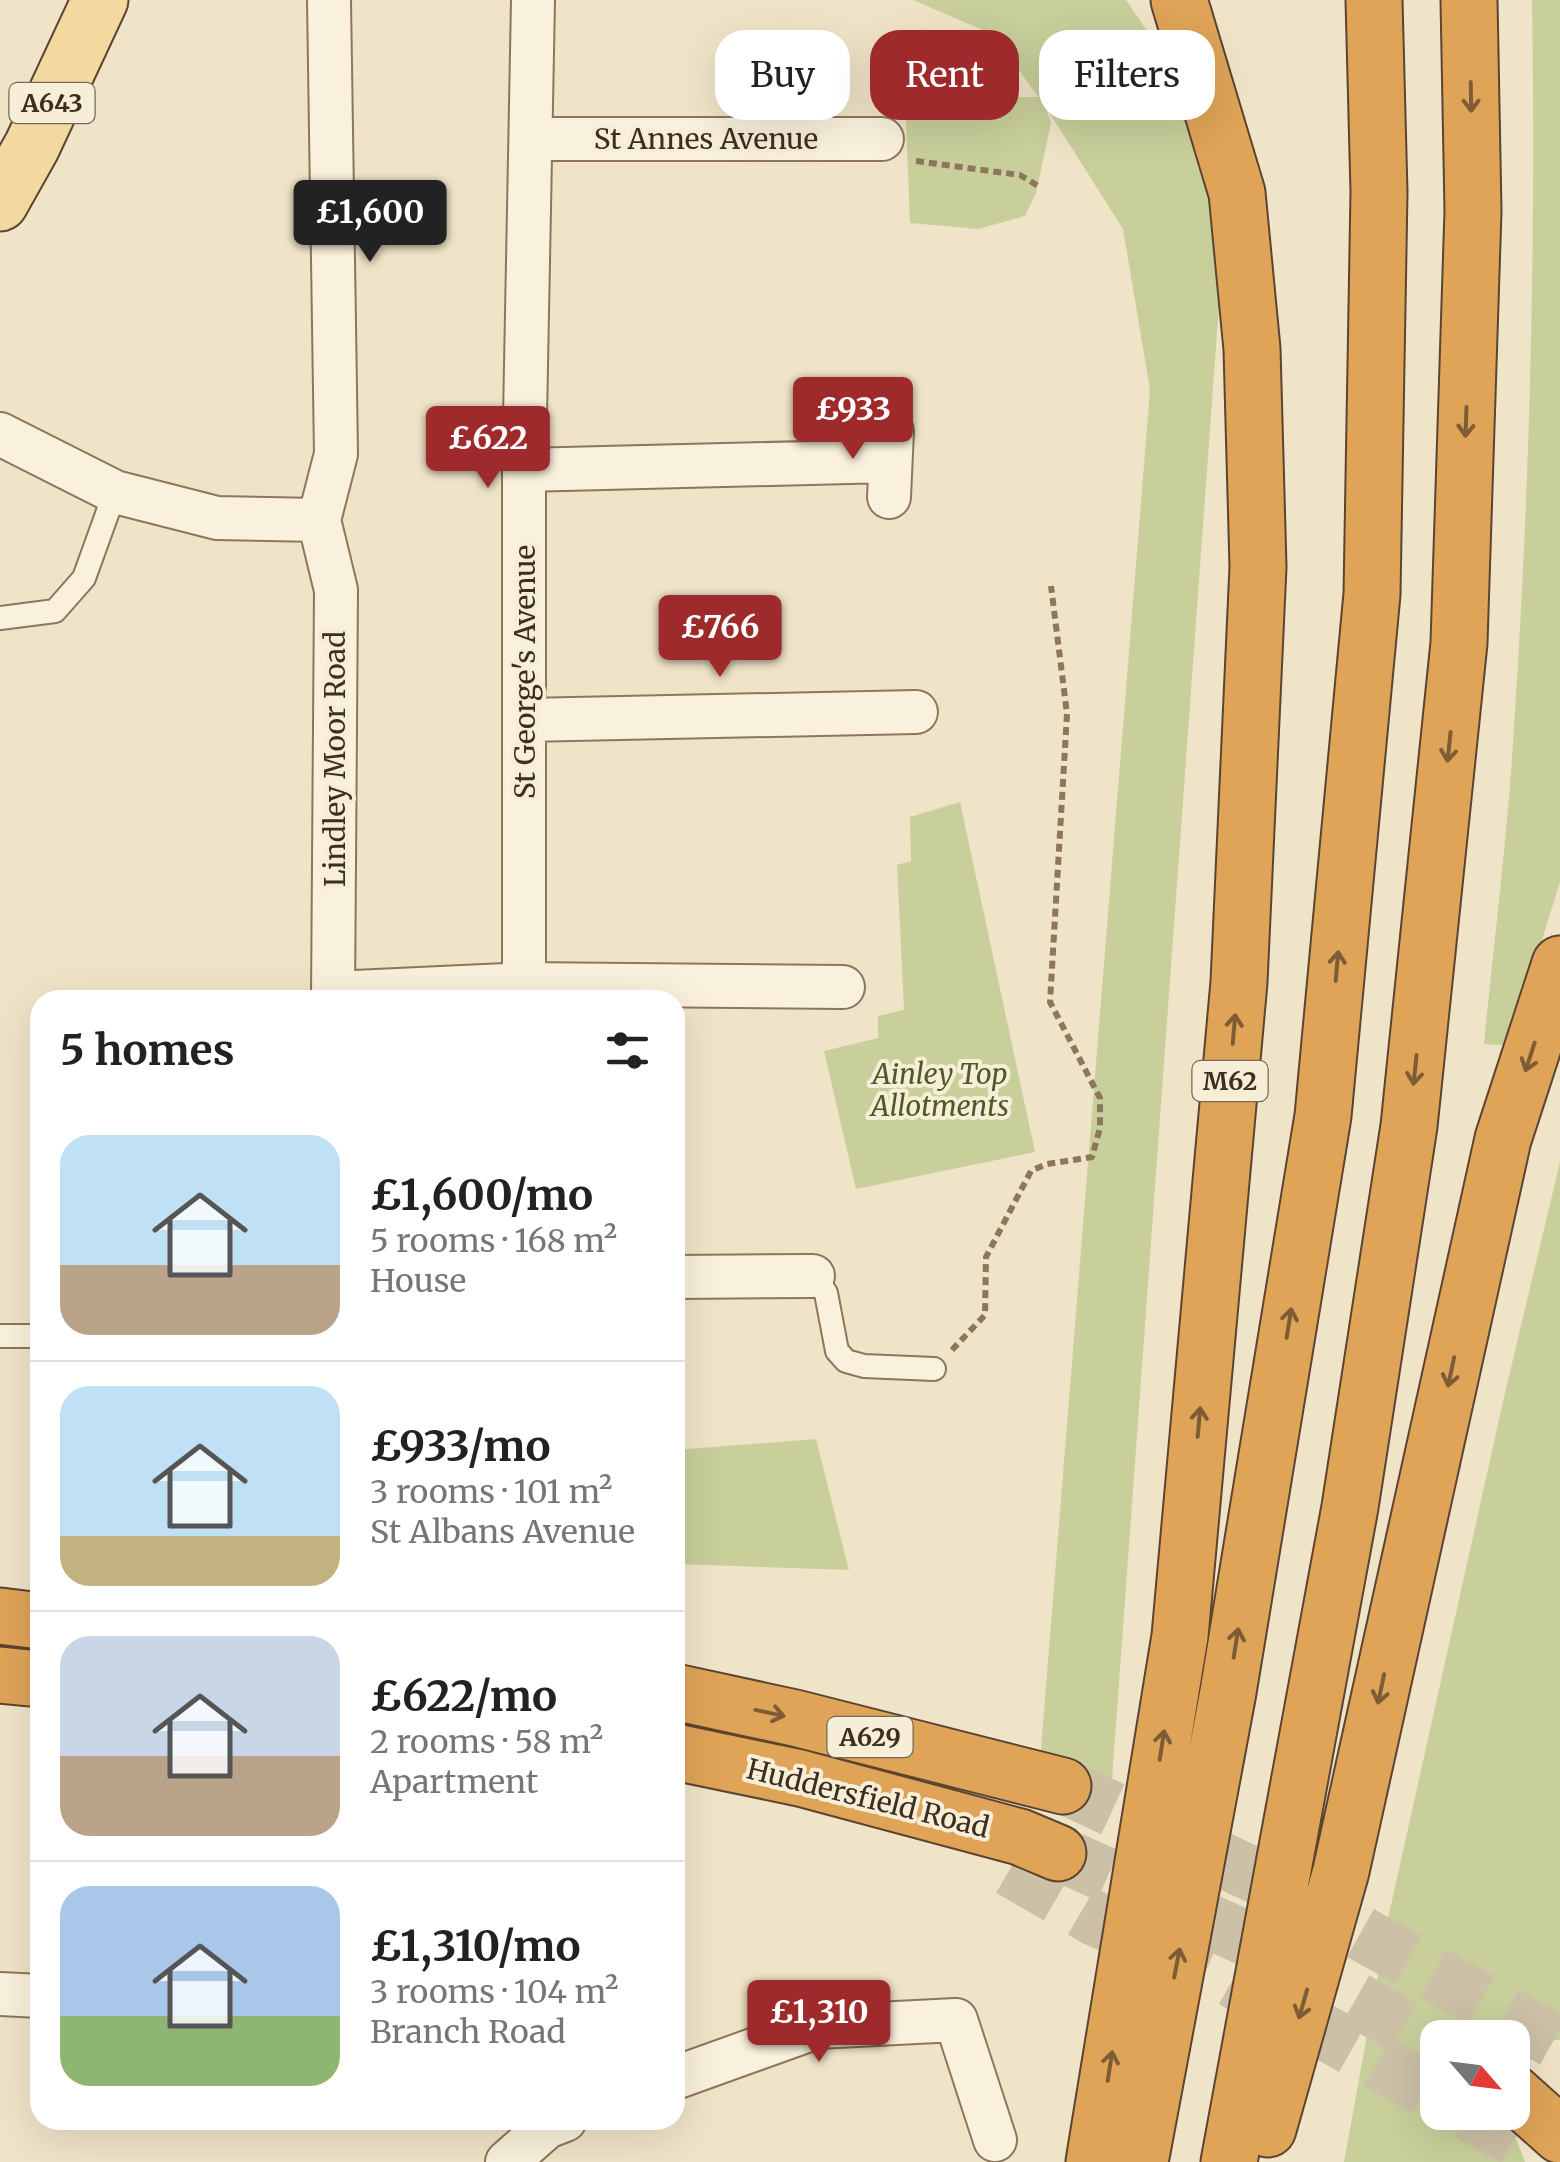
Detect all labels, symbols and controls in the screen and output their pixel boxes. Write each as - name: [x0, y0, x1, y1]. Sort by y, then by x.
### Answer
- chip: Buy: [715, 30, 850, 120]
- chip: Rent: [870, 30, 1019, 120]
- chip: Filters: [1039, 30, 1215, 120]
- one-way arrow: [1462, 80, 1480, 113]
- road number: A643: [10, 83, 94, 123]
- street label: St Annes Avenue: [594, 121, 818, 157]
- pin: £1,600: [289, 180, 451, 265]
- text: £1,600: [316, 192, 424, 232]
- pin: £933: [794, 377, 912, 462]
- text: £933: [815, 389, 891, 429]
- pin: £622: [429, 406, 547, 491]
- one-way arrow: [1457, 406, 1476, 438]
- text: £622: [448, 418, 528, 458]
- street label: St George's Avenue: [507, 545, 543, 799]
- pin: £766: [661, 595, 779, 680]
- text: £766: [681, 607, 759, 647]
- street label: Lindley Moor Road: [317, 631, 353, 887]
- one-way arrow: [1439, 730, 1458, 762]
- one-way arrow: [1328, 951, 1347, 983]
- one-way arrow: [1225, 1013, 1244, 1045]
- icon: filters: [600, 1023, 655, 1078]
- text: 5 homes: [60, 1024, 234, 1076]
- one-way arrow: [1519, 1040, 1537, 1072]
- one-way arrow: [1405, 1053, 1424, 1086]
- park label: Ainley Top Allotments: [869, 1056, 1009, 1124]
- road number: M62: [1192, 1061, 1268, 1101]
- text: £1,600/mo: [370, 1169, 593, 1221]
- icon: home: [140, 1175, 260, 1295]
- text: 5 rooms · 168 m²: [370, 1221, 617, 1261]
- text: House: [370, 1261, 466, 1301]
- one-way arrow: [1280, 1307, 1299, 1339]
- one-way arrow: [1441, 1355, 1460, 1387]
- one-way arrow: [1190, 1407, 1209, 1439]
- text: £933/mo: [370, 1420, 551, 1472]
- icon: home: [140, 1426, 260, 1546]
- text: 3 rooms · 101 m²: [370, 1472, 612, 1512]
- text: St Albans Avenue: [370, 1512, 635, 1552]
- one-way arrow: [1227, 1628, 1246, 1660]
- text: £622/mo: [370, 1670, 557, 1722]
- one-way arrow: [1371, 1672, 1389, 1704]
- icon: home: [140, 1676, 260, 1796]
- one-way arrow: [753, 1704, 785, 1723]
- road number: A629: [828, 1717, 912, 1757]
- text: 2 rooms · 58 m²: [370, 1722, 603, 1762]
- one-way arrow: [1153, 1729, 1172, 1762]
- street label: Huddersfield Road: [743, 1750, 993, 1846]
- text: Apartment: [370, 1762, 538, 1802]
- text: £1,310/mo: [370, 1920, 580, 1972]
- icon: home: [140, 1926, 260, 2046]
- one-way arrow: [1168, 1947, 1187, 1980]
- text: 3 rooms · 104 m²: [370, 1972, 618, 2012]
- pin: £1,310: [738, 1980, 900, 2065]
- one-way arrow: [1293, 1988, 1311, 2020]
- text: £1,310: [769, 1992, 869, 2032]
- text: Branch Road: [370, 2012, 566, 2052]
- north arrow: [1420, 2020, 1530, 2130]
- map controls: [1420, 2020, 1530, 2130]
- one-way arrow: [1101, 2050, 1120, 2083]

